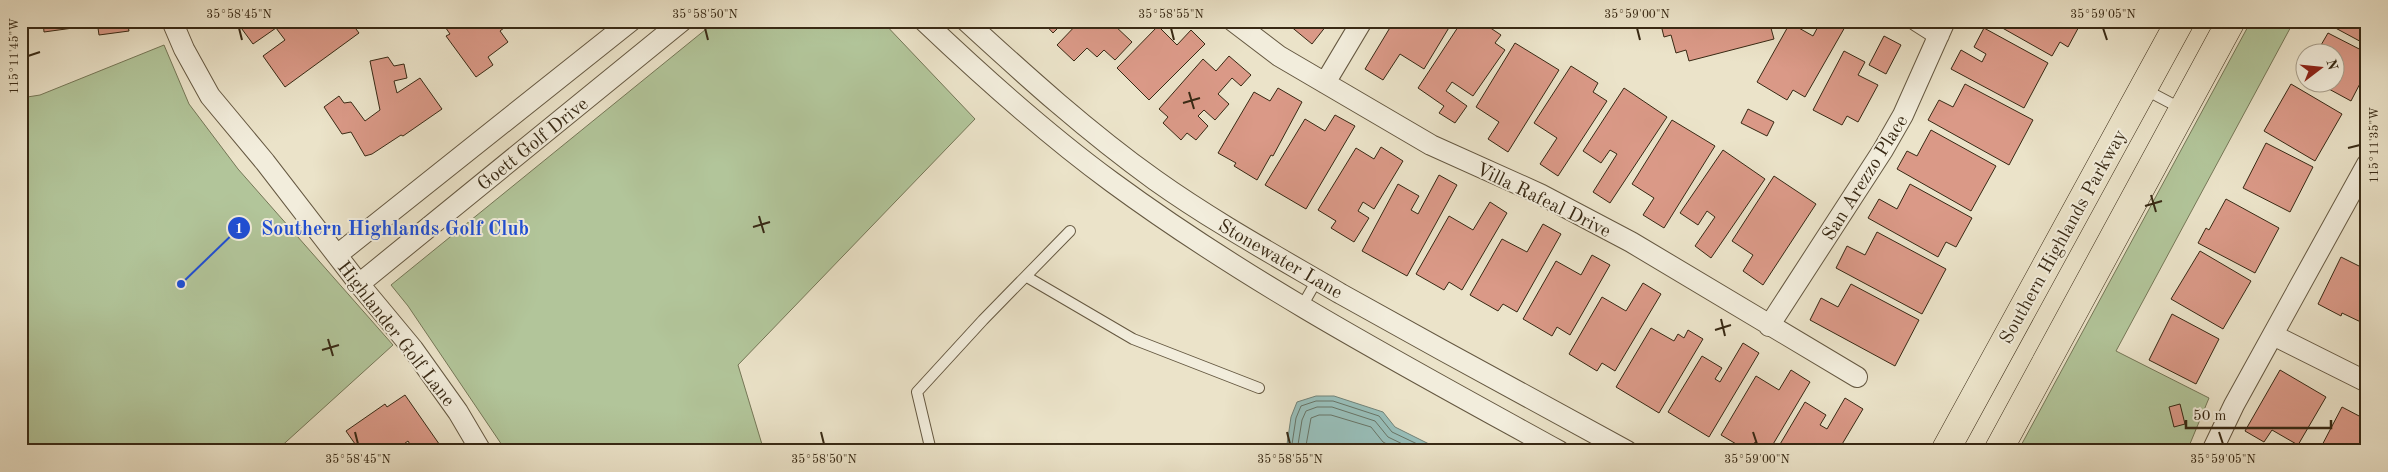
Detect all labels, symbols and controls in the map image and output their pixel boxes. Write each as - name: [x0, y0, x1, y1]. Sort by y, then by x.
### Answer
- text: 35°58'45"N: [206, 8, 272, 21]
- text: 35°58'50"N: [672, 8, 738, 21]
- text: 35°58'55"N: [1138, 8, 1204, 21]
- text: 35°59'00"N: [1604, 8, 1670, 21]
- text: 35°59'05"N: [2070, 8, 2136, 21]
- text: 115°11'45"W: [8, 18, 21, 94]
- north arrow: [2296, 42, 2346, 92]
- text: N: [2323, 58, 2340, 72]
- street label: Goett Golf Drive: [475, 95, 592, 195]
- text: 115°11'35"W: [2368, 107, 2381, 183]
- street label: San Arezzo Place: [1820, 112, 1912, 244]
- street label: Southern Highlands Parkway: [1997, 127, 2131, 348]
- street label: Villa Rafeal Drive: [1472, 160, 1613, 242]
- callout: Southern Highlands Golf Club: [226, 211, 540, 246]
- street label: Stonewater Lane: [1214, 217, 1345, 303]
- text: Southern Highlands Golf Club: [261, 220, 529, 240]
- text: 1: [235, 222, 243, 237]
- street label: Highlander Golf Lane: [333, 258, 457, 411]
- scale bar: [2186, 397, 2330, 429]
- text: 50 m: [2193, 409, 2227, 424]
- text: 35°58'45"N: [325, 453, 391, 466]
- text: 35°58'50"N: [791, 453, 857, 466]
- text: 35°58'55"N: [1257, 453, 1323, 466]
- text: 35°59'00"N: [1724, 453, 1790, 466]
- text: 35°59'05"N: [2190, 453, 2256, 466]

